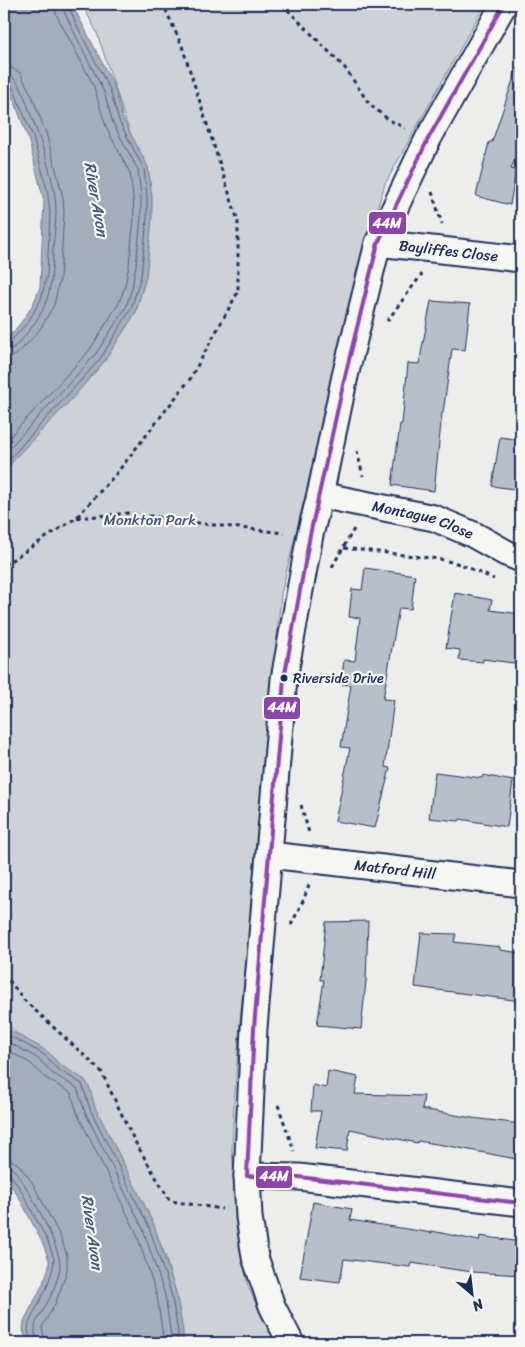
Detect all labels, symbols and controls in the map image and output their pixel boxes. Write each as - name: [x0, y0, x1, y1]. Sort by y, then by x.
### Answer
- water label: River Avon: [76, 160, 118, 241]
- line badge: 44M: [368, 211, 407, 235]
- text: 44M: [372, 211, 402, 236]
- street label: Bayliffes Close: [398, 232, 500, 269]
- street label: Montague Close: [370, 493, 478, 546]
- park label: Monkton Park: [104, 507, 196, 533]
- place label: Riverside Drive: [293, 666, 384, 691]
- marker: Riverside Drive: [279, 673, 289, 683]
- text: 44M: [267, 695, 297, 720]
- line badge: 44M: [263, 696, 301, 720]
- street label: Matford Hill: [353, 852, 438, 887]
- text: 44M: [259, 1164, 289, 1189]
- line badge: 44M: [255, 1165, 293, 1189]
- water label: River Avon: [73, 1193, 112, 1274]
- north arrow: [448, 1270, 498, 1320]
- text: N: [467, 1291, 489, 1318]

